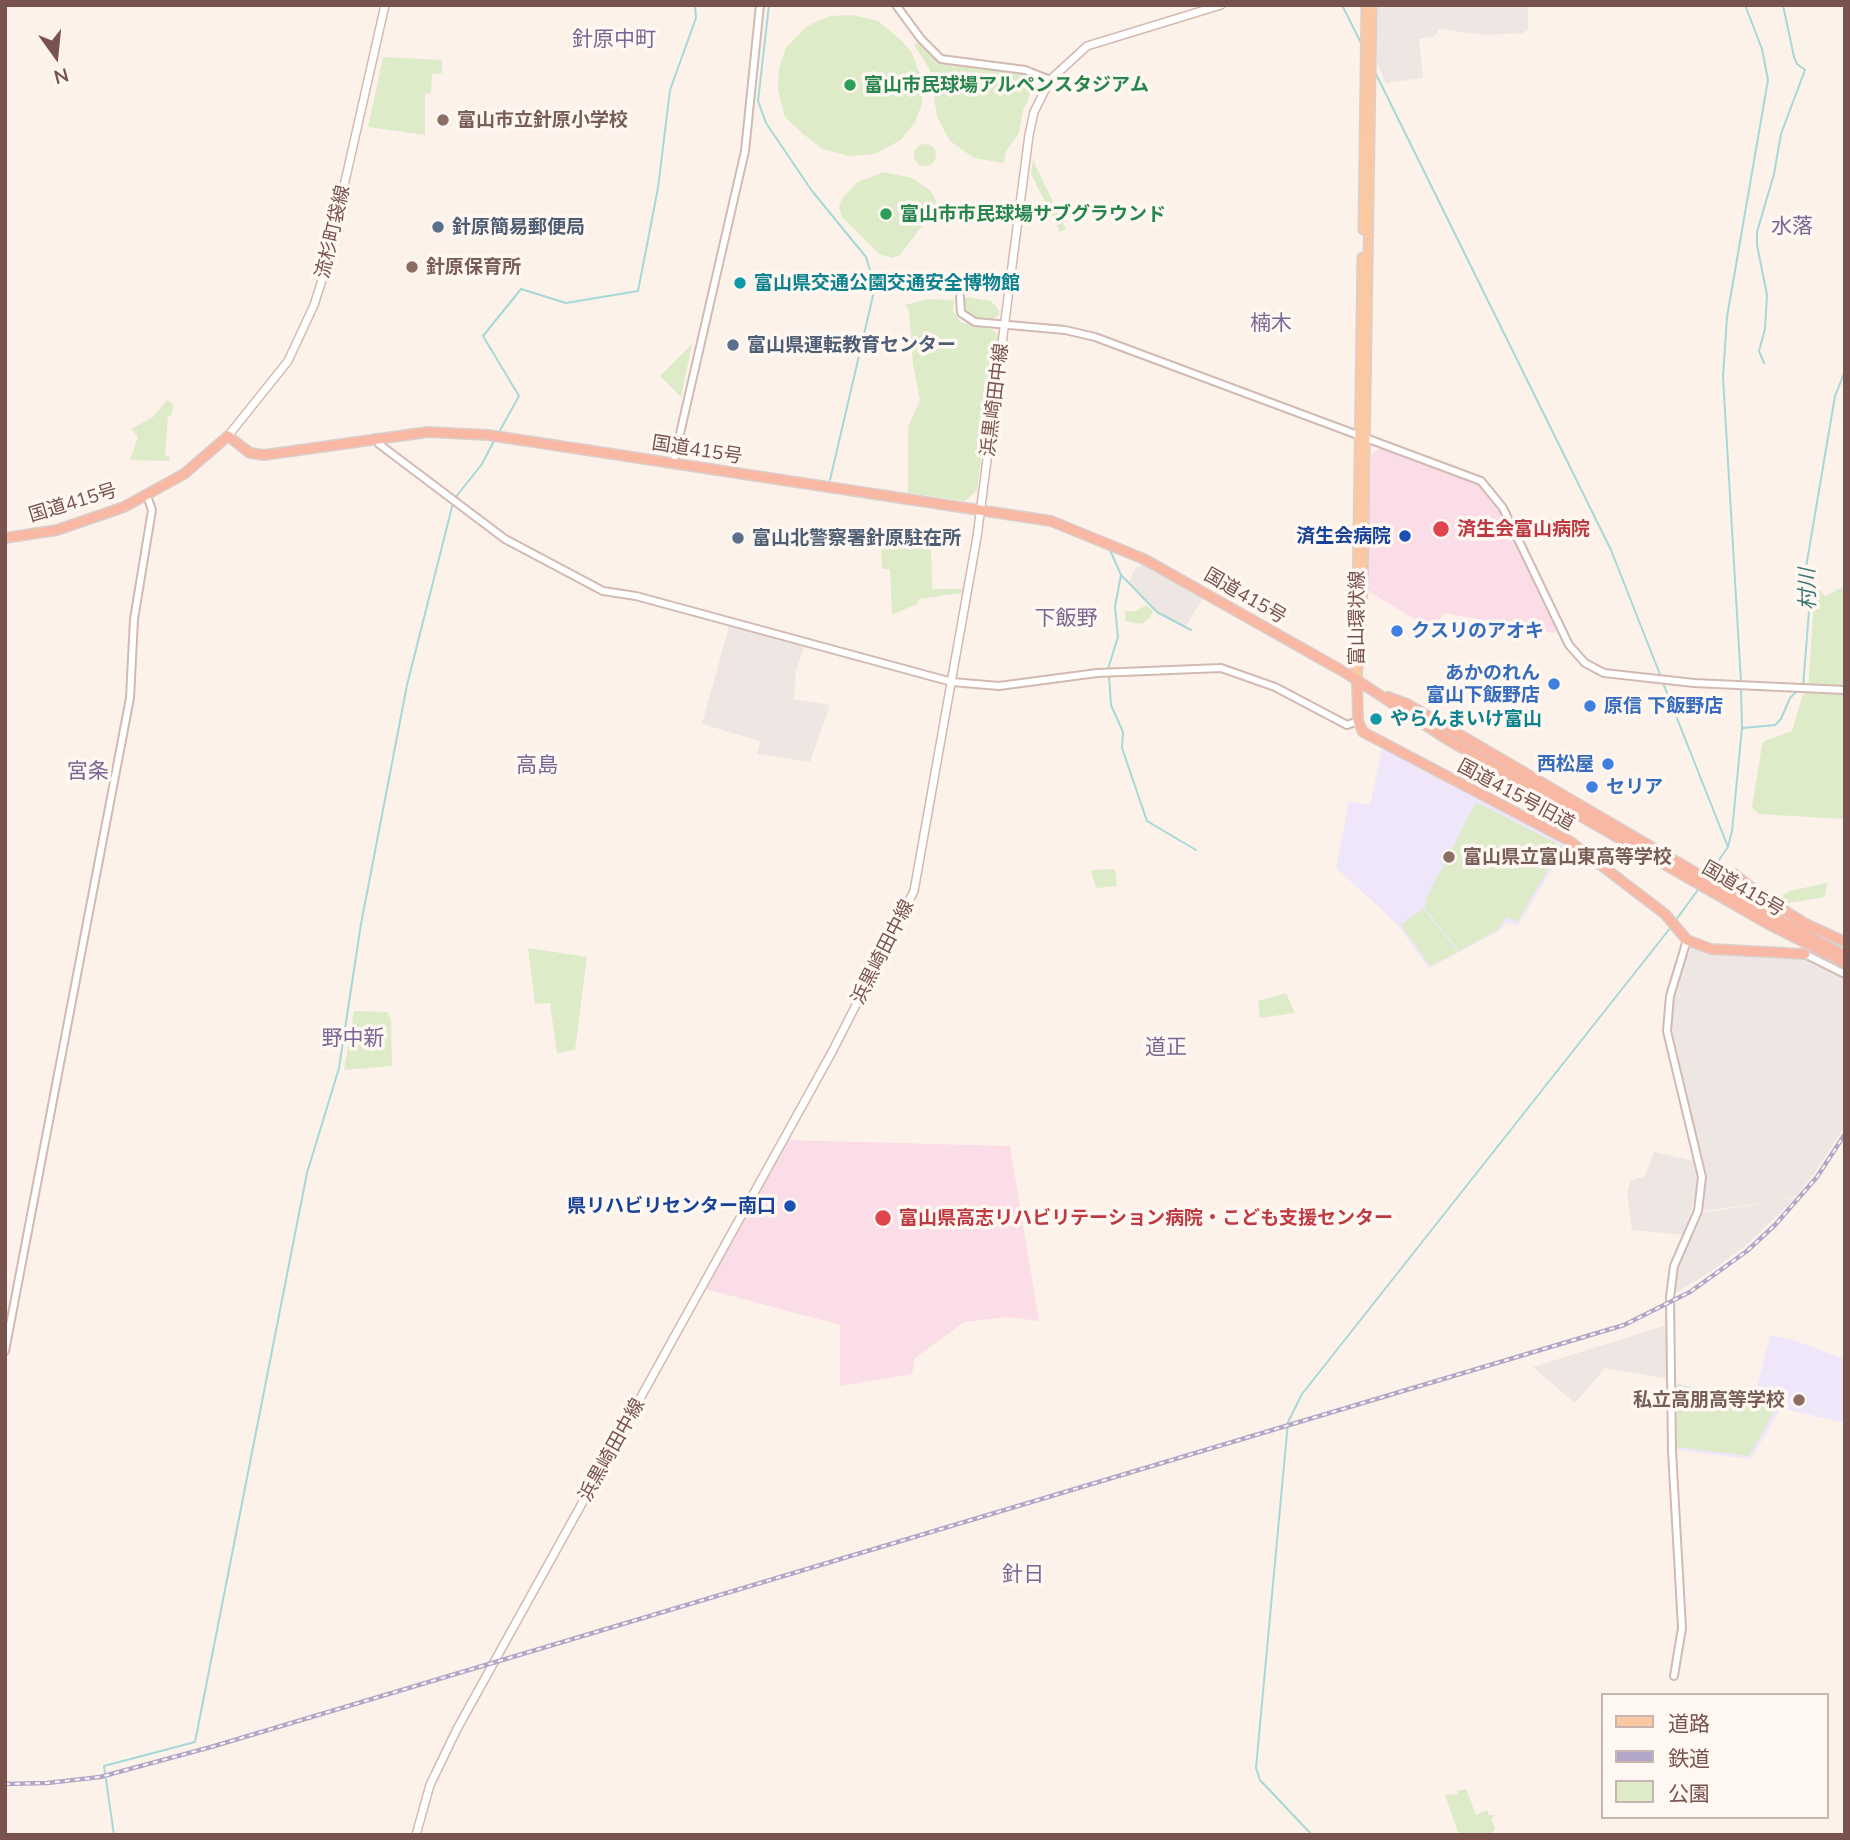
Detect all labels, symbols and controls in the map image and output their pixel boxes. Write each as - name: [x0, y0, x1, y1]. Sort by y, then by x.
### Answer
- north arrow: [21, 21, 91, 91]
- district label: 針原中町: [572, 27, 656, 53]
- text: N: [51, 63, 71, 90]
- place label: 富山市民球場アルペンスタジアム: [864, 74, 1149, 96]
- marker: 富山市民球場アルペンスタジアム: [842, 77, 858, 93]
- place label: 富山市立針原小学校: [457, 109, 628, 131]
- marker: 富山市立針原小学校: [435, 112, 451, 128]
- street label: 流杉町袋線: [311, 183, 355, 281]
- place label: 富山市市民球場サブグラウンド: [900, 203, 1166, 225]
- marker: 富山市市民球場サブグラウンド: [878, 206, 894, 222]
- district label: 水落: [1771, 214, 1813, 240]
- place label: 針原簡易郵便局: [452, 216, 585, 238]
- marker: 針原簡易郵便局: [430, 219, 446, 235]
- place label: 針原保育所: [426, 256, 521, 278]
- marker: 針原保育所: [404, 259, 420, 275]
- place label: 富山県交通公園交通安全博物館: [754, 272, 1020, 294]
- marker: 富山県交通公園交通安全博物館: [732, 275, 748, 291]
- district label: 楠木: [1250, 311, 1292, 337]
- place label: 富山県運転教育センター: [747, 334, 956, 356]
- marker: 富山県運転教育センター: [725, 337, 741, 353]
- street label: 浜黒崎田中線: [977, 342, 1013, 458]
- street label: 国道415号: [650, 432, 744, 468]
- street label: 国道415号: [26, 479, 120, 527]
- place label: 済生会富山病院: [1457, 518, 1590, 540]
- marker: 済生会富山病院: [1431, 519, 1451, 539]
- place label: 済生会病院: [1296, 525, 1391, 547]
- place label: 富山北警察署針原駐在所: [752, 527, 961, 549]
- marker: 済生会病院: [1397, 528, 1413, 544]
- marker: 富山北警察署針原駐在所: [730, 530, 746, 546]
- street label: 国道415号: [1200, 563, 1290, 629]
- water label: 村川: [1795, 568, 1821, 610]
- street label: 富山環状線: [1346, 571, 1368, 665]
- district label: 下飯野: [1035, 606, 1097, 632]
- place label: クスリのアオキ: [1411, 620, 1544, 642]
- marker: クスリのアオキ: [1389, 623, 1405, 639]
- place label: あかのれん 富山下飯野店: [1426, 662, 1540, 706]
- marker: あかのれん 富山下飯野店: [1546, 676, 1562, 692]
- place label: 原信 下飯野店: [1604, 695, 1723, 717]
- marker: 原信 下飯野店: [1582, 698, 1598, 714]
- place label: やらんまいけ富山: [1390, 708, 1542, 730]
- marker: やらんまいけ富山: [1368, 711, 1384, 727]
- district label: 高島: [516, 753, 558, 779]
- place label: 西松屋: [1537, 753, 1594, 775]
- street label: 国道415号旧道: [1454, 755, 1578, 835]
- marker: 西松屋: [1600, 756, 1616, 772]
- district label: 宮条: [67, 759, 109, 785]
- place label: セリア: [1606, 776, 1663, 798]
- marker: セリア: [1584, 779, 1600, 795]
- place label: 富山県立富山東高等学校: [1463, 846, 1672, 868]
- marker: 富山県立富山東高等学校: [1441, 849, 1457, 865]
- street label: 国道415号: [1698, 856, 1788, 922]
- street label: 浜黒崎田中線: [847, 896, 919, 1008]
- district label: 野中新: [322, 1026, 384, 1052]
- district label: 道正: [1145, 1035, 1187, 1061]
- place label: 県リハビリセンター南口: [567, 1195, 776, 1217]
- marker: 県リハビリセンター南口: [782, 1198, 798, 1214]
- place label: 富山県高志リハビリテーション病院・こども支援センター: [899, 1207, 1393, 1229]
- marker: 富山県高志リハビリテーション病院・こども支援センター: [873, 1208, 893, 1228]
- place label: 私立高朋高等学校: [1633, 1389, 1785, 1411]
- marker: 私立高朋高等学校: [1791, 1392, 1807, 1408]
- street label: 浜黒崎田中線: [574, 1395, 650, 1505]
- district label: 針日: [1002, 1562, 1044, 1588]
- legend: [1602, 1693, 1829, 1819]
- text: 道路: [1668, 1710, 1710, 1736]
- text: 鉄道: [1668, 1745, 1710, 1771]
- text: 公園: [1668, 1780, 1710, 1806]

